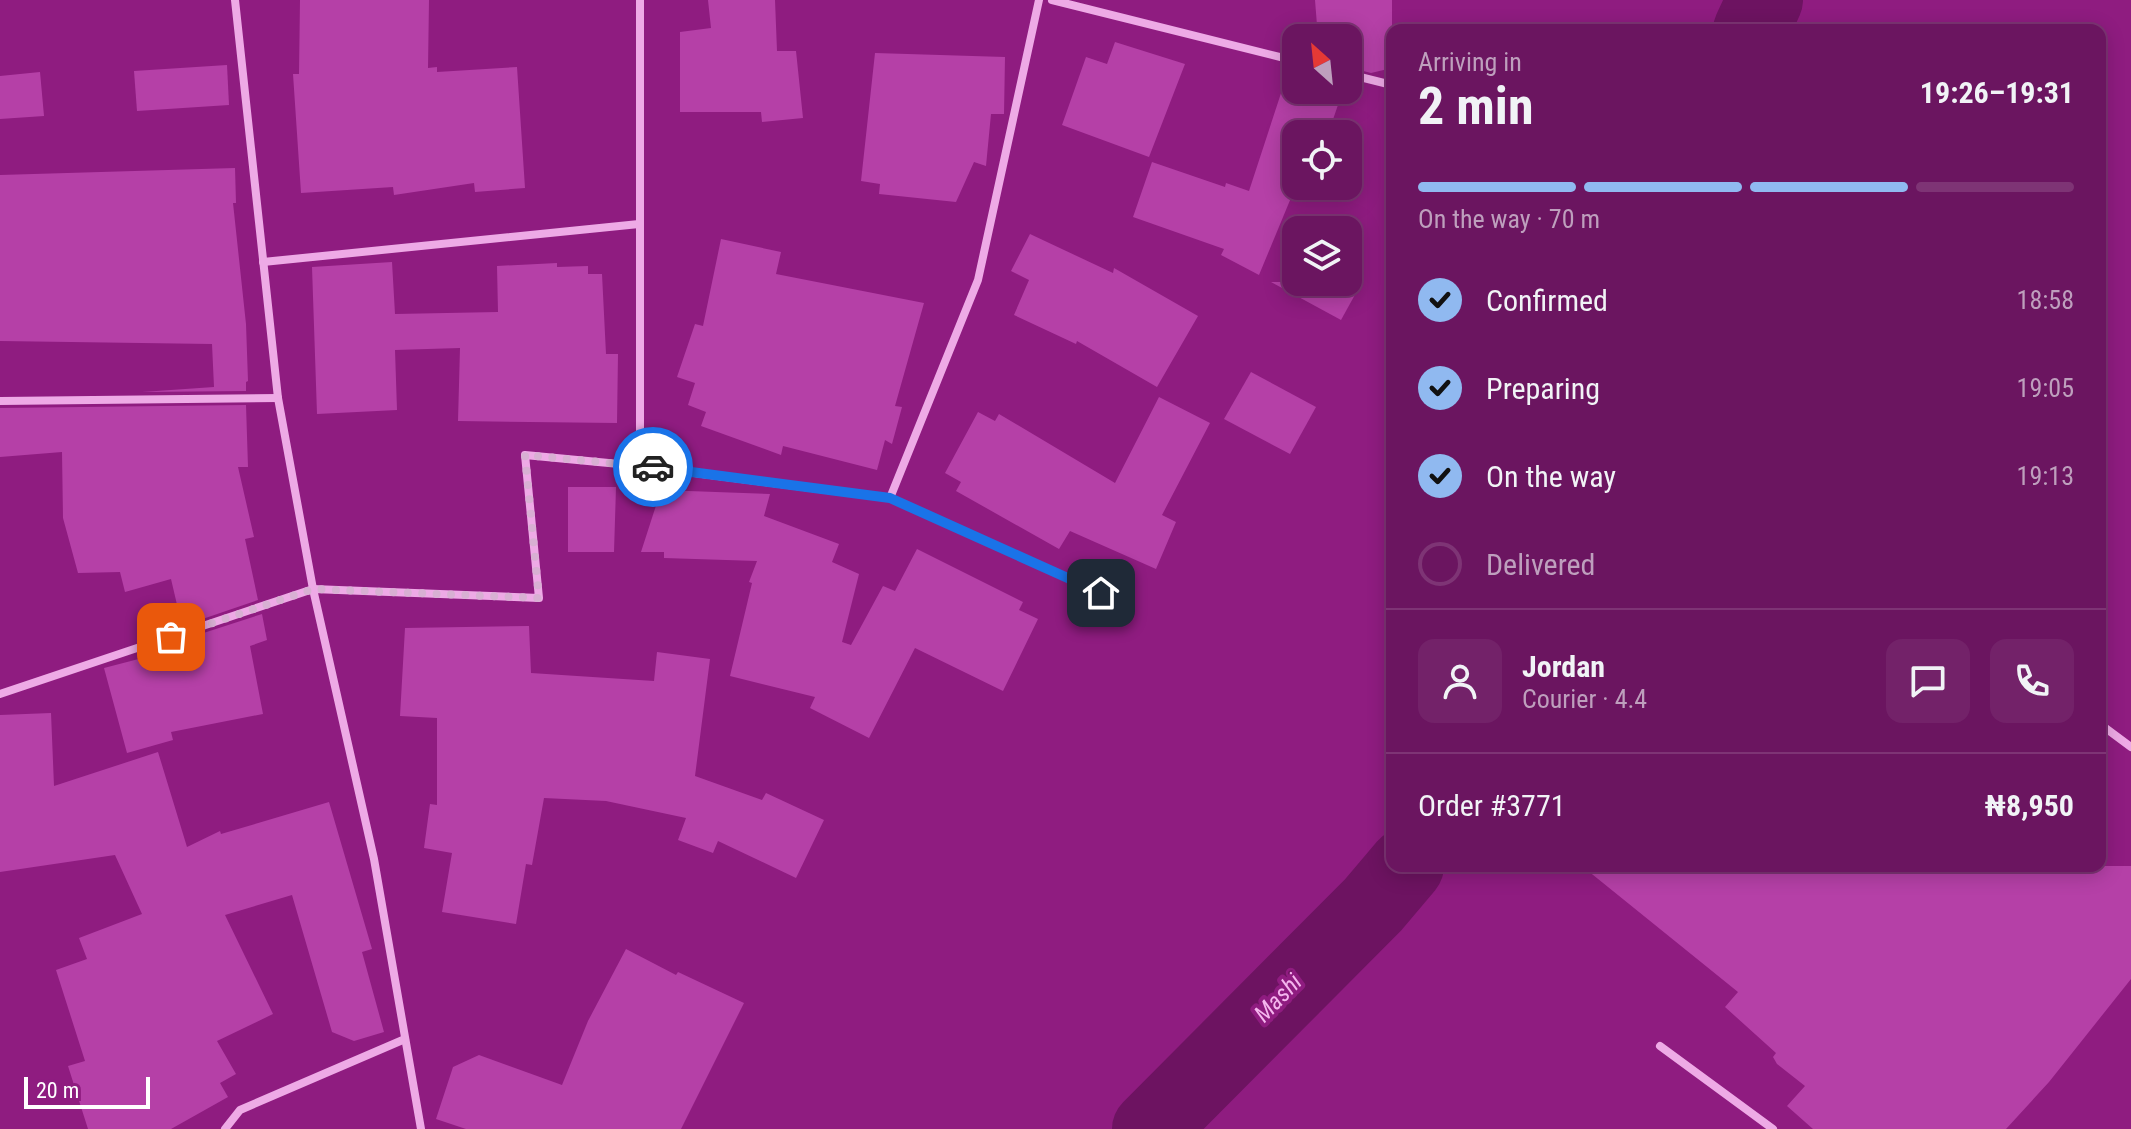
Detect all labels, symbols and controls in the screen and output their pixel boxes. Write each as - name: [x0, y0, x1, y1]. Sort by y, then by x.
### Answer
- north arrow: [1282, 24, 1362, 104]
- map controls: [1282, 24, 1362, 296]
- text: Arriving in: [1418, 47, 1522, 77]
- text: 19:26–19:31: [1920, 75, 2074, 110]
- text: 2 min: [1418, 76, 1534, 137]
- button: locate: [1282, 120, 1362, 200]
- text: On the way · 70 m: [1418, 204, 1600, 234]
- button: layers: [1282, 216, 1362, 296]
- icon: check: [1418, 278, 1462, 322]
- text: Confirmed: [1486, 283, 1608, 318]
- text: 18:58: [2017, 285, 2074, 315]
- icon: check: [1418, 366, 1462, 410]
- text: Preparing: [1486, 371, 1600, 406]
- text: 19:05: [2017, 373, 2074, 403]
- courier: [613, 427, 693, 507]
- icon: car: [631, 445, 675, 489]
- icon: check: [1418, 454, 1462, 498]
- text: On the way: [1486, 459, 1616, 494]
- text: 19:13: [2017, 461, 2074, 491]
- text: Delivered: [1486, 547, 1595, 582]
- pin: [1067, 559, 1135, 627]
- icon: home: [1079, 571, 1123, 615]
- pin: [137, 603, 205, 671]
- icon: bag: [149, 615, 193, 659]
- button: person: [1418, 639, 1502, 723]
- button: chat: [1886, 639, 1970, 723]
- button: phone: [1990, 639, 2074, 723]
- text: Jordan: [1522, 649, 1605, 684]
- text: Courier · 4.4: [1522, 684, 1647, 714]
- text: Order #3771: [1418, 788, 1566, 823]
- text: ₦8,950: [1985, 788, 2074, 823]
- water label: Mashi: [1248, 968, 1308, 1028]
- scale bar: [24, 1073, 150, 1109]
- text: 20 m: [36, 1078, 79, 1103]

